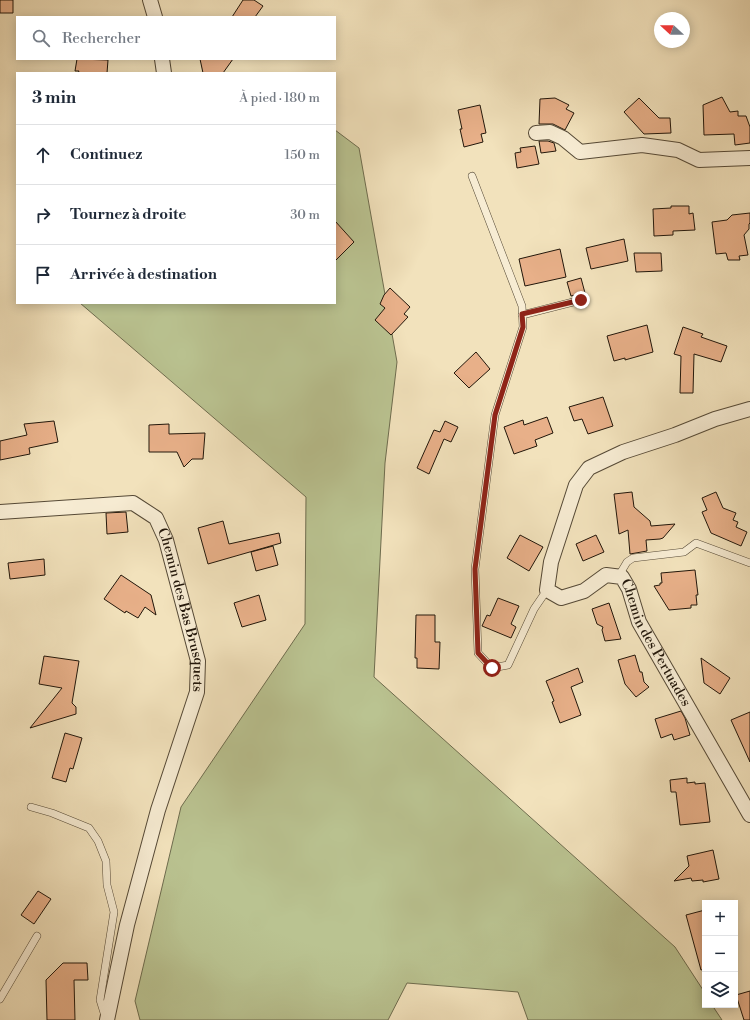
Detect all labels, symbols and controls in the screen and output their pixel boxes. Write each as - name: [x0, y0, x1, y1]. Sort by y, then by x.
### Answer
- north arrow: [654, 12, 690, 48]
- search box: [16, 16, 336, 60]
- icon: search: [30, 27, 52, 49]
- text: Rechercher: [62, 29, 141, 48]
- text: 3 min: [32, 87, 76, 109]
- text: À pied · 180 m: [239, 90, 320, 106]
- icon: ahead: [32, 144, 54, 166]
- text: Continuez: [70, 145, 142, 164]
- text: 150 m: [285, 147, 320, 163]
- icon: right: [32, 204, 54, 226]
- text: Tournez à droite: [70, 205, 186, 224]
- text: 30 m: [290, 207, 320, 223]
- icon: arrive: [32, 264, 54, 286]
- text: Arrivée à destination: [70, 265, 217, 284]
- route end: [572, 291, 590, 309]
- street label: Chemin des Bas Brusquets: [153, 525, 207, 692]
- street label: Chemin des Pertuades: [616, 576, 695, 710]
- route start: [483, 659, 501, 677]
- map controls: [702, 900, 738, 1008]
- button: +: [702, 900, 738, 936]
- button: −: [702, 936, 738, 972]
- button: layers: [702, 972, 738, 1008]

